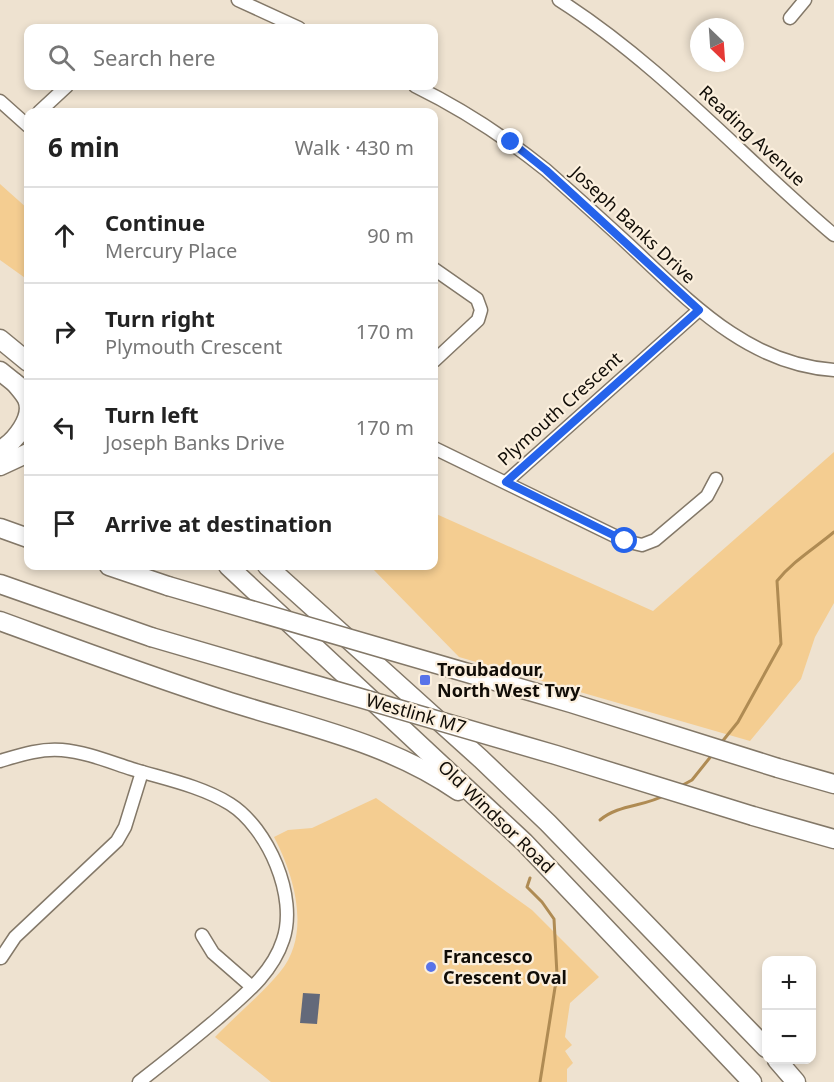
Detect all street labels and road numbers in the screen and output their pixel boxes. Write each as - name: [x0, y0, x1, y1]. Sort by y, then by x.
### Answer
- street label: Reading Avenue: [694, 80, 811, 191]
- street label: Joseph Banks Drive: [565, 159, 701, 288]
- street label: Plymouth Crescent: [492, 346, 627, 471]
- street label: Westlink M7: [363, 687, 469, 739]
- street label: Old Windsor Road: [433, 755, 560, 878]

